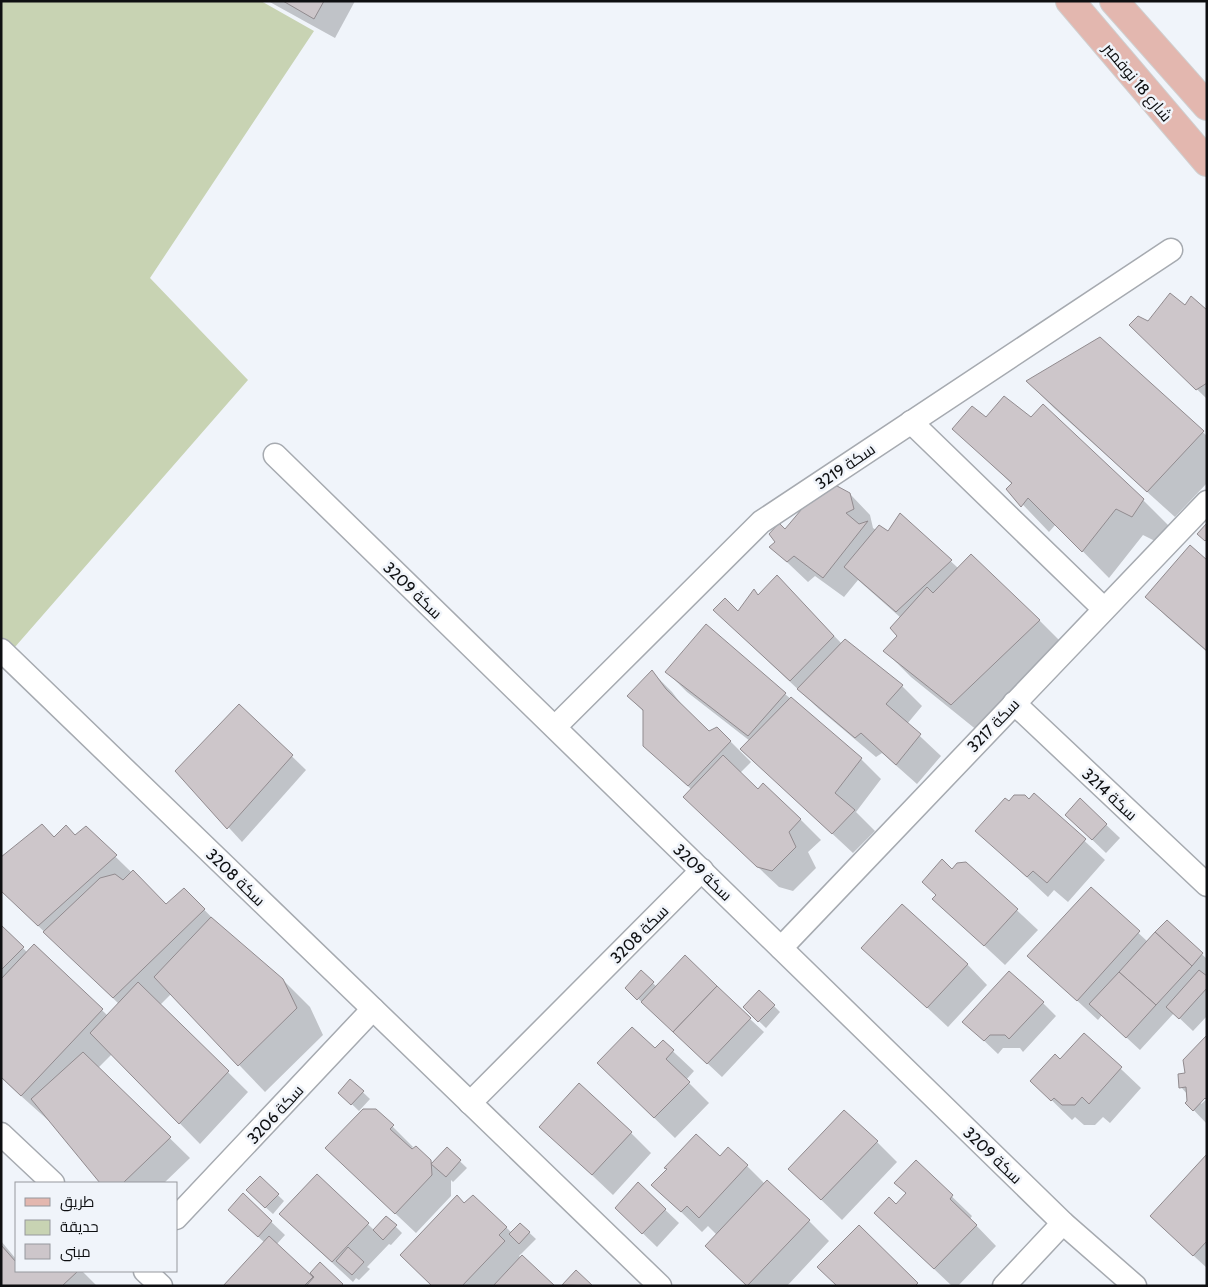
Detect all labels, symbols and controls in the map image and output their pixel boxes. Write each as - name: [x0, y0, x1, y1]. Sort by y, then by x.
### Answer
- street label: شارع 18 نوفمبر: [1097, 38, 1176, 127]
- street label: سكة 3219: [812, 440, 879, 493]
- street label: سكة 3209: [379, 558, 446, 623]
- street label: سكة 3217: [963, 695, 1023, 756]
- street label: سكة 3214: [1078, 764, 1141, 825]
- street label: سكة 3209: [669, 840, 736, 905]
- street label: سكة 3208: [202, 845, 269, 910]
- street label: سكة 3208: [606, 901, 672, 967]
- street label: سكة 3206: [243, 1081, 308, 1148]
- street label: سكة 3209: [959, 1123, 1026, 1188]
- legend: [15, 1182, 178, 1272]
- text: طريق: [60, 1193, 94, 1212]
- text: حديقة: [60, 1218, 99, 1236]
- text: مبنى: [60, 1243, 91, 1262]

